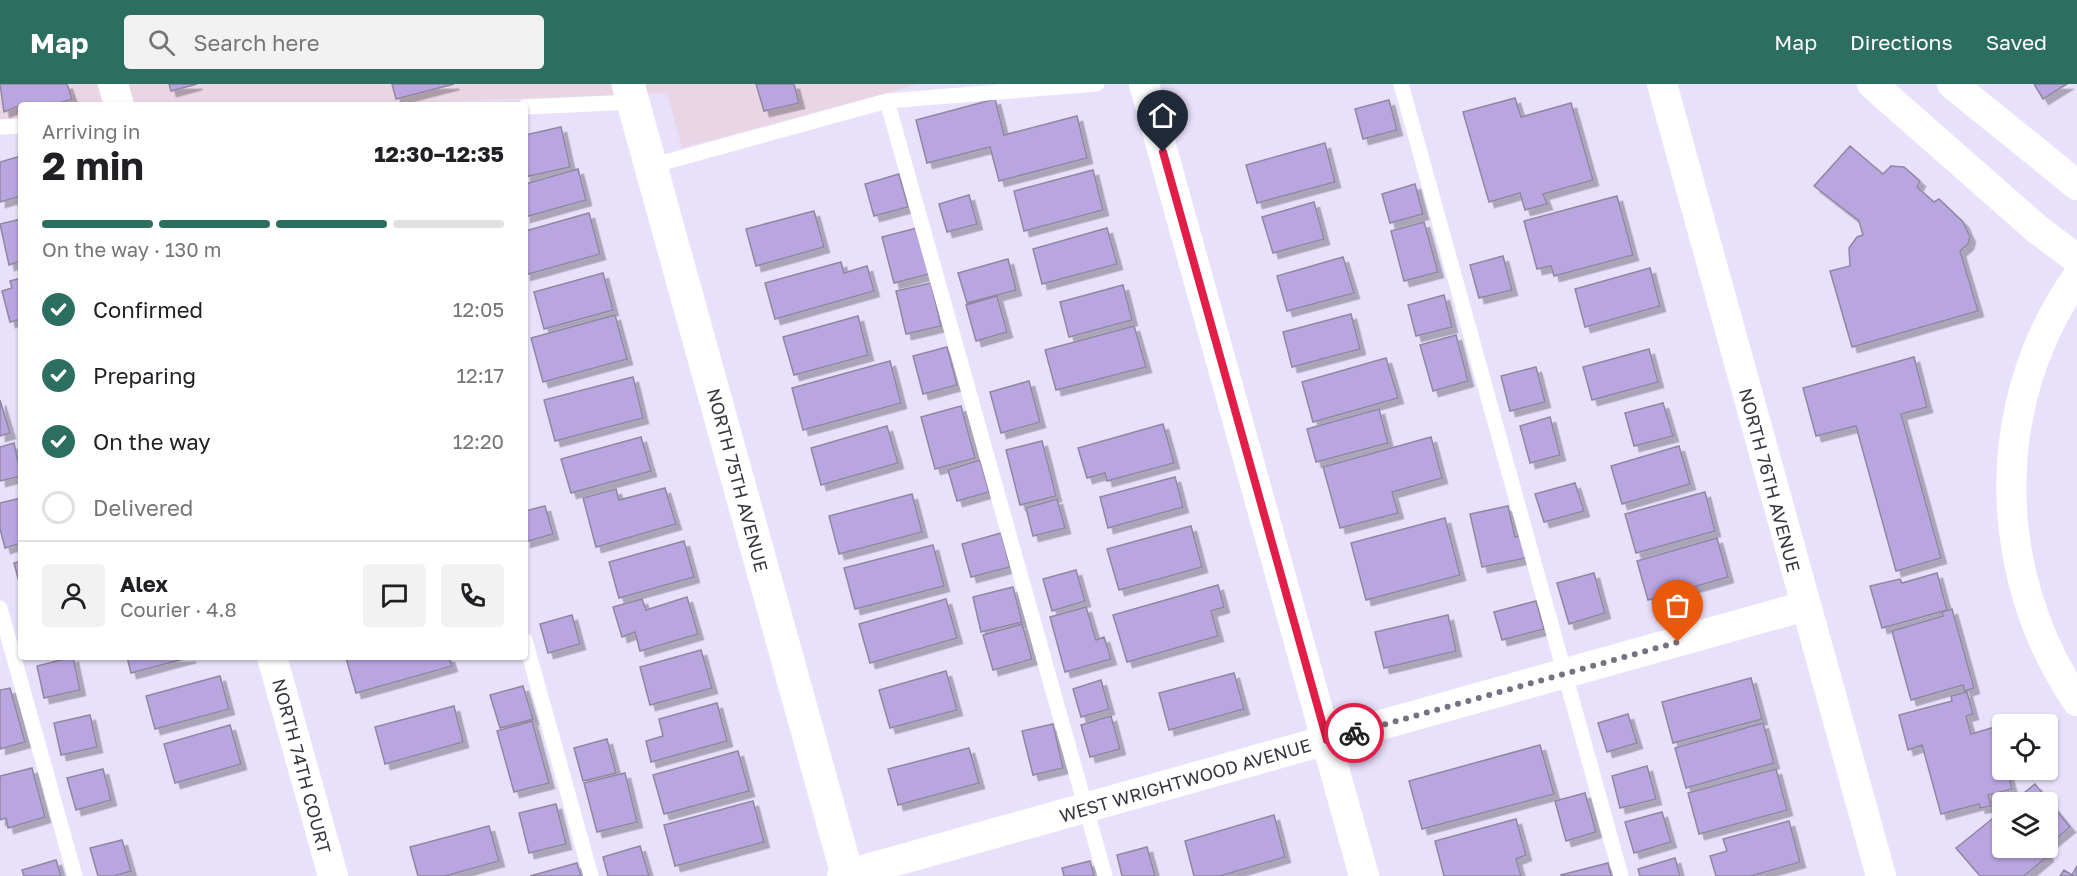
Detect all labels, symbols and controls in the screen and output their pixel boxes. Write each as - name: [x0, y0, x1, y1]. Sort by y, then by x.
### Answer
- search box: [124, 15, 544, 69]
- text: Map: [30, 26, 88, 59]
- icon: search: [145, 26, 178, 59]
- text: Search here: [193, 29, 319, 56]
- text: Map: [1774, 29, 1817, 55]
- text: Directions: [1850, 29, 1953, 55]
- text: Saved: [1986, 29, 2047, 55]
- pin: [1137, 90, 1188, 152]
- icon: home: [1146, 99, 1179, 132]
- text: Arriving in: [42, 119, 140, 143]
- text: 12:30–12:35: [374, 140, 504, 167]
- text: 2 min: [42, 142, 144, 189]
- text: On the way · 130 m: [42, 237, 221, 261]
- icon: check: [42, 293, 75, 326]
- text: Confirmed: [93, 296, 203, 323]
- text: 12:05: [453, 297, 504, 321]
- icon: check: [42, 359, 75, 392]
- text: Preparing: [93, 362, 196, 389]
- text: 12:17: [456, 363, 504, 387]
- street label: NORTH 75TH AVENUE: [703, 386, 773, 574]
- street label: NORTH 76TH AVENUE: [1735, 386, 1805, 574]
- icon: check: [42, 425, 75, 458]
- text: On the way: [93, 428, 211, 455]
- text: 12:20: [453, 429, 504, 453]
- text: Delivered: [93, 494, 193, 521]
- button: person: [42, 564, 105, 627]
- button: chat: [363, 564, 426, 627]
- button: phone: [441, 564, 504, 627]
- text: Alex: [120, 570, 168, 597]
- pin: [1652, 580, 1703, 642]
- icon: bag: [1661, 589, 1694, 622]
- text: Courier · 4.8: [120, 597, 237, 621]
- street label: NORTH 74TH COURT: [268, 676, 336, 856]
- courier: [1324, 703, 1384, 763]
- map controls: [1992, 714, 2058, 858]
- button: locate: [1992, 714, 2058, 780]
- icon: bike: [1338, 717, 1371, 750]
- street label: WEST WRIGHTWOOD AVENUE: [1057, 734, 1313, 826]
- button: layers: [1992, 792, 2058, 858]

